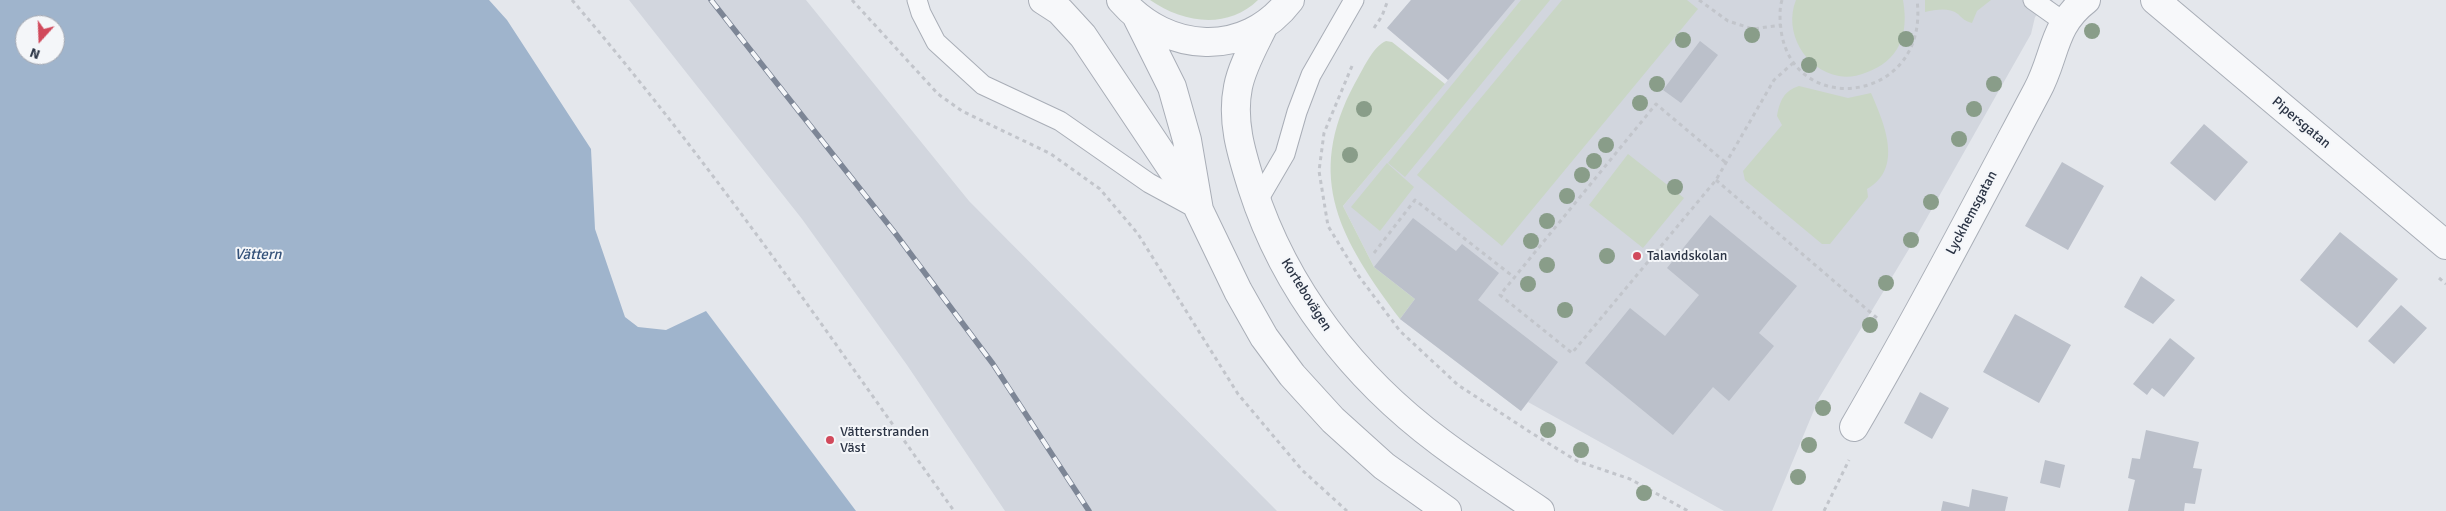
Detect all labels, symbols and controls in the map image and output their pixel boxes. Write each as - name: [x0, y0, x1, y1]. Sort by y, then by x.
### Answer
- north arrow: [15, 15, 65, 65]
- text: N: [28, 44, 43, 63]
- street label: Pipersgatan: [2268, 94, 2334, 152]
- street label: Lyckhemsgatan: [1943, 168, 2001, 258]
- water label: Vättern: [234, 246, 282, 264]
- place label: Talavidskolan: [1647, 248, 1727, 264]
- marker: Talavidskolan: [1631, 250, 1643, 262]
- street label: Kortebovägen: [1277, 256, 1335, 334]
- place label: Vätterstranden Väst: [840, 424, 929, 457]
- marker: Vätterstranden Väst: [824, 434, 836, 446]

